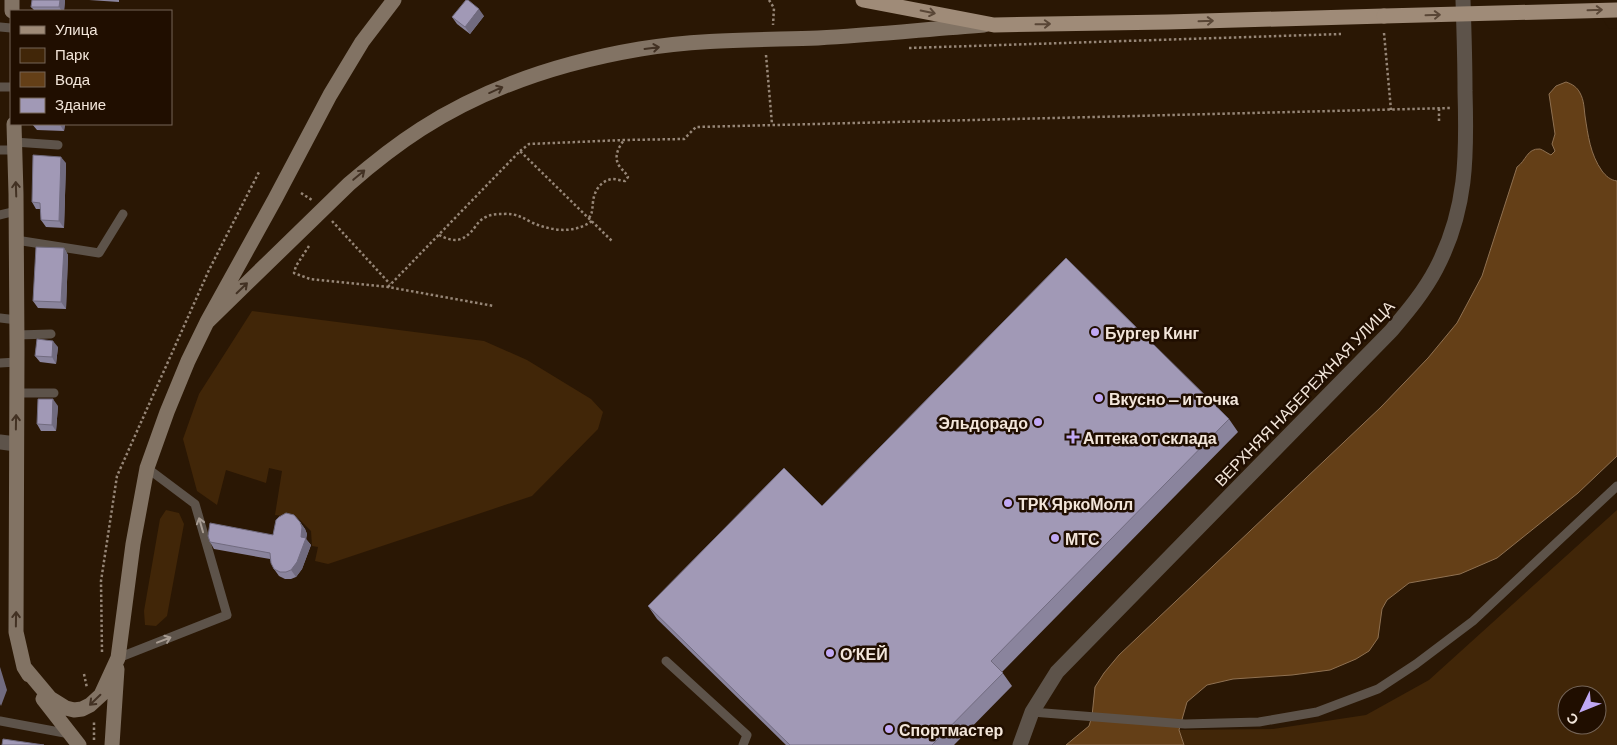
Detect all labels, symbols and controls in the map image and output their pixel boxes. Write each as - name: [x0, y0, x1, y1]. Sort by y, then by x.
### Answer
- one-way arrow: [1587, 6, 1603, 15]
- one-way arrow: [920, 8, 936, 18]
- legend: [10, 10, 172, 125]
- one-way arrow: [1424, 10, 1441, 20]
- one-way arrow: [1197, 16, 1213, 26]
- one-way arrow: [1034, 19, 1051, 29]
- text: Улица: [55, 20, 98, 38]
- one-way arrow: [644, 43, 660, 53]
- text: Парк: [55, 45, 89, 63]
- text: Вода: [55, 70, 91, 88]
- one-way arrow: [488, 84, 503, 94]
- text: Здание: [55, 95, 106, 113]
- one-way arrow: [352, 170, 365, 181]
- one-way arrow: [11, 181, 20, 197]
- one-way arrow: [236, 282, 248, 295]
- street label: ВЕРХНЯЯ НАБЕРЕЖНАЯ УЛИЦА: [1210, 296, 1398, 490]
- place label: Бургер Кинг: [1105, 323, 1200, 342]
- marker: Бургер Кинг: [1089, 326, 1101, 338]
- place label: Вкусно — и точка: [1109, 389, 1239, 408]
- marker: Вкусно — и точка: [1093, 392, 1105, 404]
- place label: Эльдорадо: [938, 413, 1028, 432]
- one-way arrow: [11, 414, 21, 430]
- marker: Эльдорадо: [1032, 416, 1044, 428]
- place label: Аптека от склада: [1083, 428, 1217, 447]
- marker: Аптека от склада: [1067, 431, 1079, 443]
- place label: ТРК ЯркоМолл: [1018, 494, 1133, 513]
- marker: ТРК ЯркоМолл: [1002, 497, 1014, 509]
- one-way arrow: [195, 517, 205, 533]
- place label: МТС: [1065, 529, 1100, 548]
- marker: МТС: [1049, 532, 1061, 544]
- one-way arrow: [11, 611, 21, 628]
- one-way arrow: [155, 635, 171, 644]
- place label: О’КЕЙ: [840, 644, 888, 663]
- marker: О’КЕЙ: [824, 647, 836, 659]
- north arrow: [1557, 685, 1607, 735]
- one-way arrow: [89, 694, 102, 706]
- text: С: [1562, 710, 1582, 729]
- place label: Спортмастер: [899, 720, 1004, 739]
- marker: Спортмастер: [883, 723, 895, 735]

